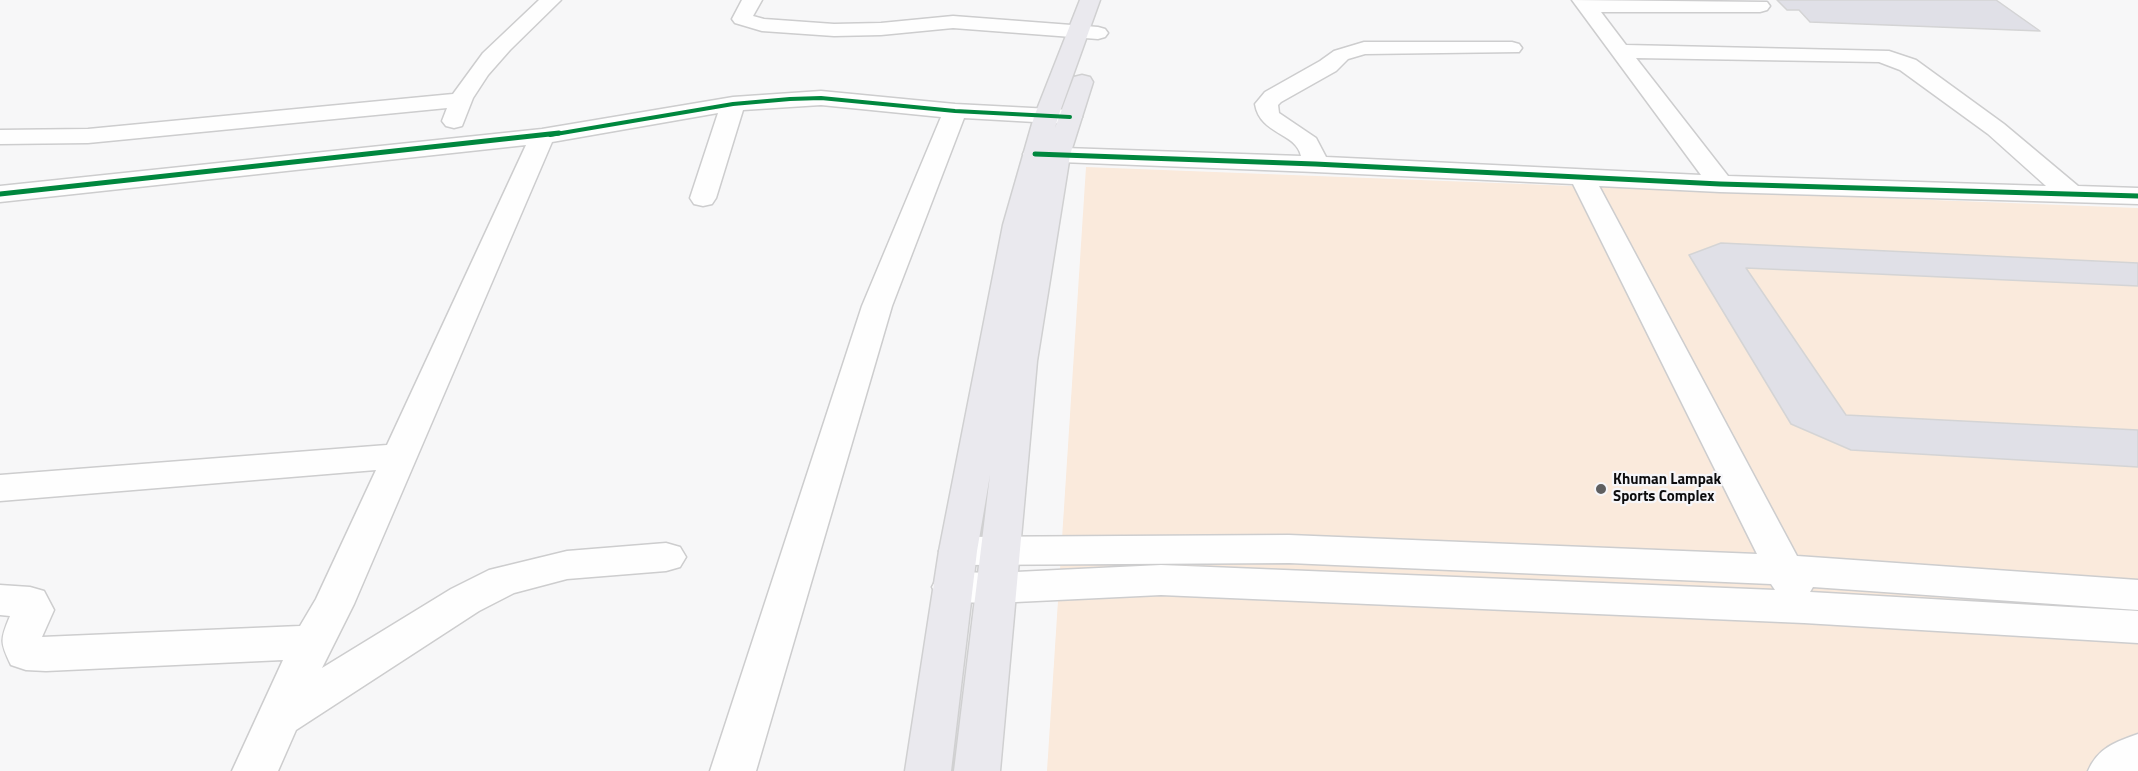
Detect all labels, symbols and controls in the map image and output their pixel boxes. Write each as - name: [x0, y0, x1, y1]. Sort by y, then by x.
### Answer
- place label: Khuman Lampak Sports Complex: [1613, 471, 1721, 506]
- marker: Khuman Lampak Sports Complex: [1594, 482, 1608, 496]

